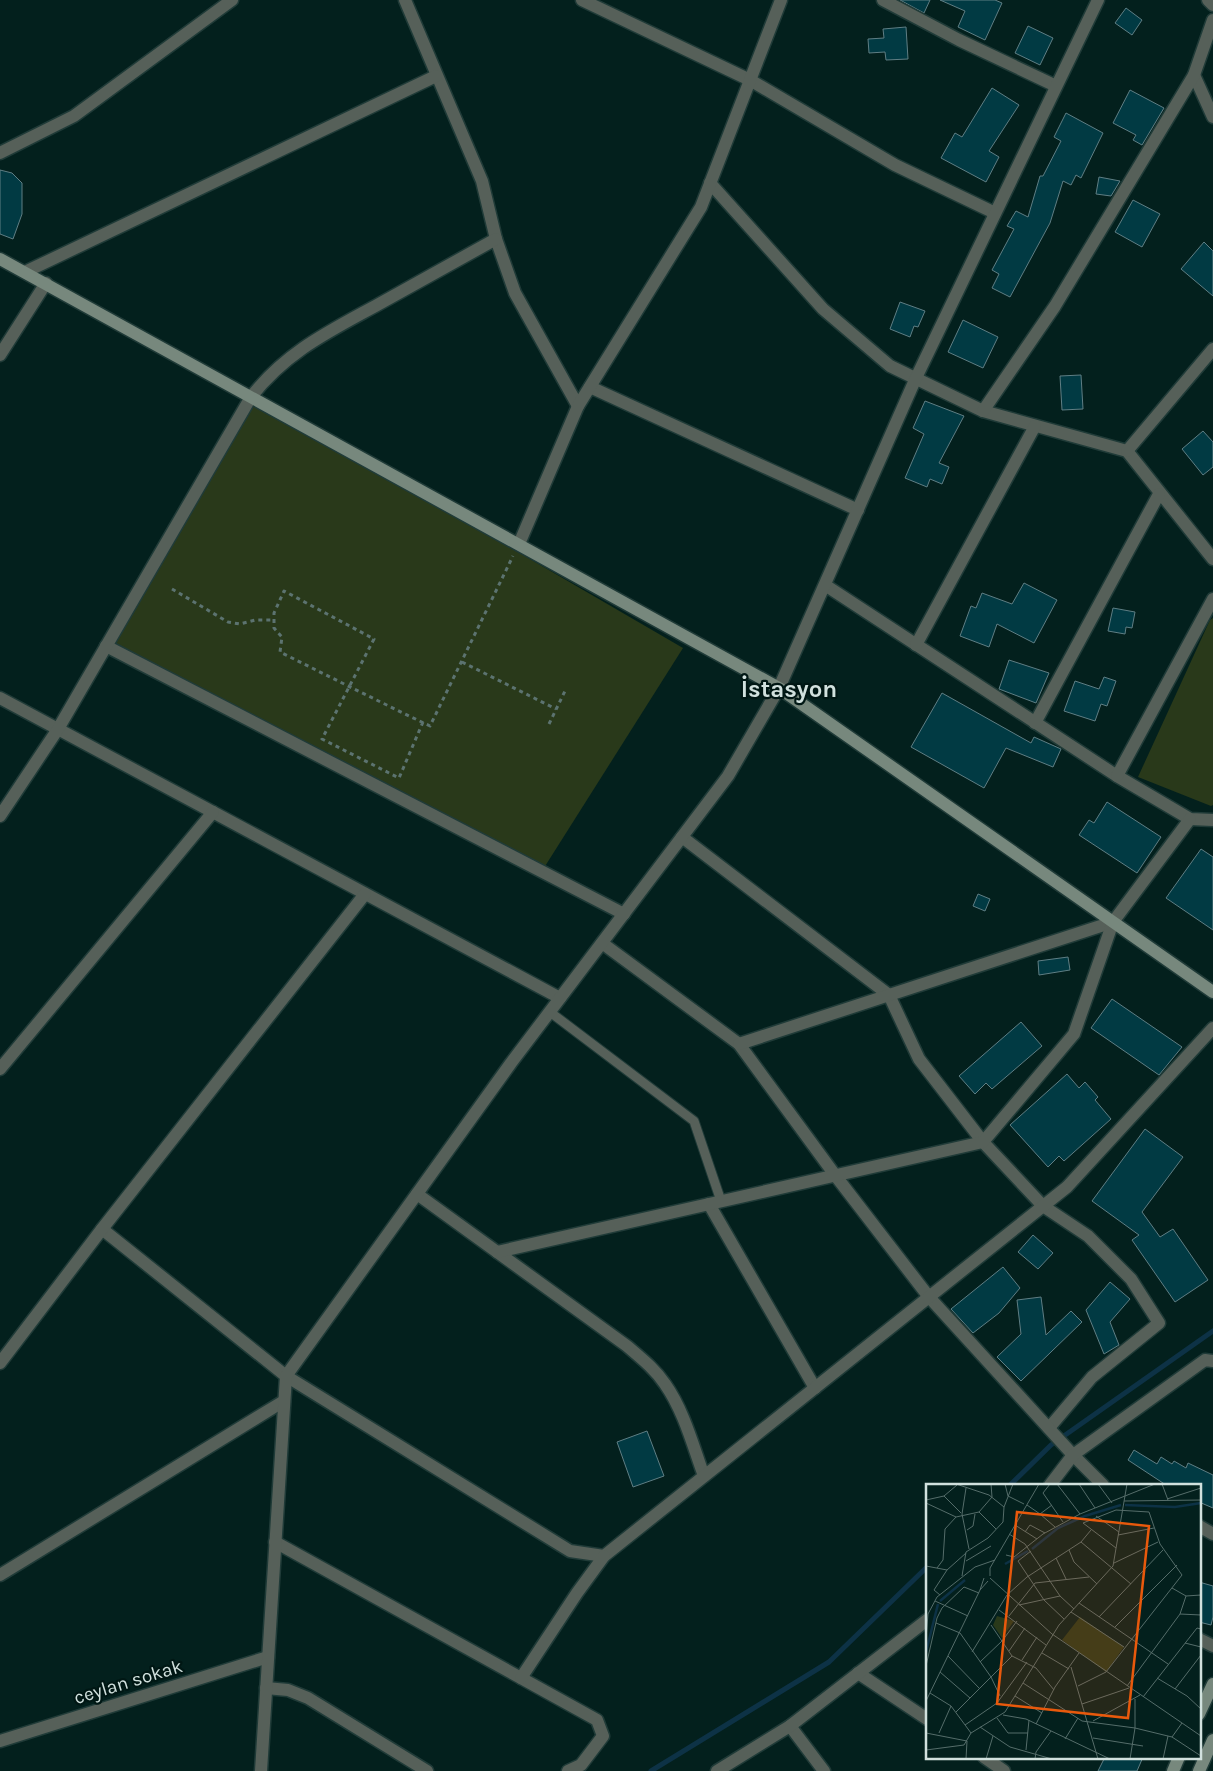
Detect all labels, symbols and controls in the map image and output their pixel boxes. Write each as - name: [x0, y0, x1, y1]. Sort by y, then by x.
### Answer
- district label: İstasyon: [741, 675, 837, 703]
- inset map: [926, 1484, 1200, 1758]
- street label: ceylan sokak: [71, 1655, 186, 1709]

